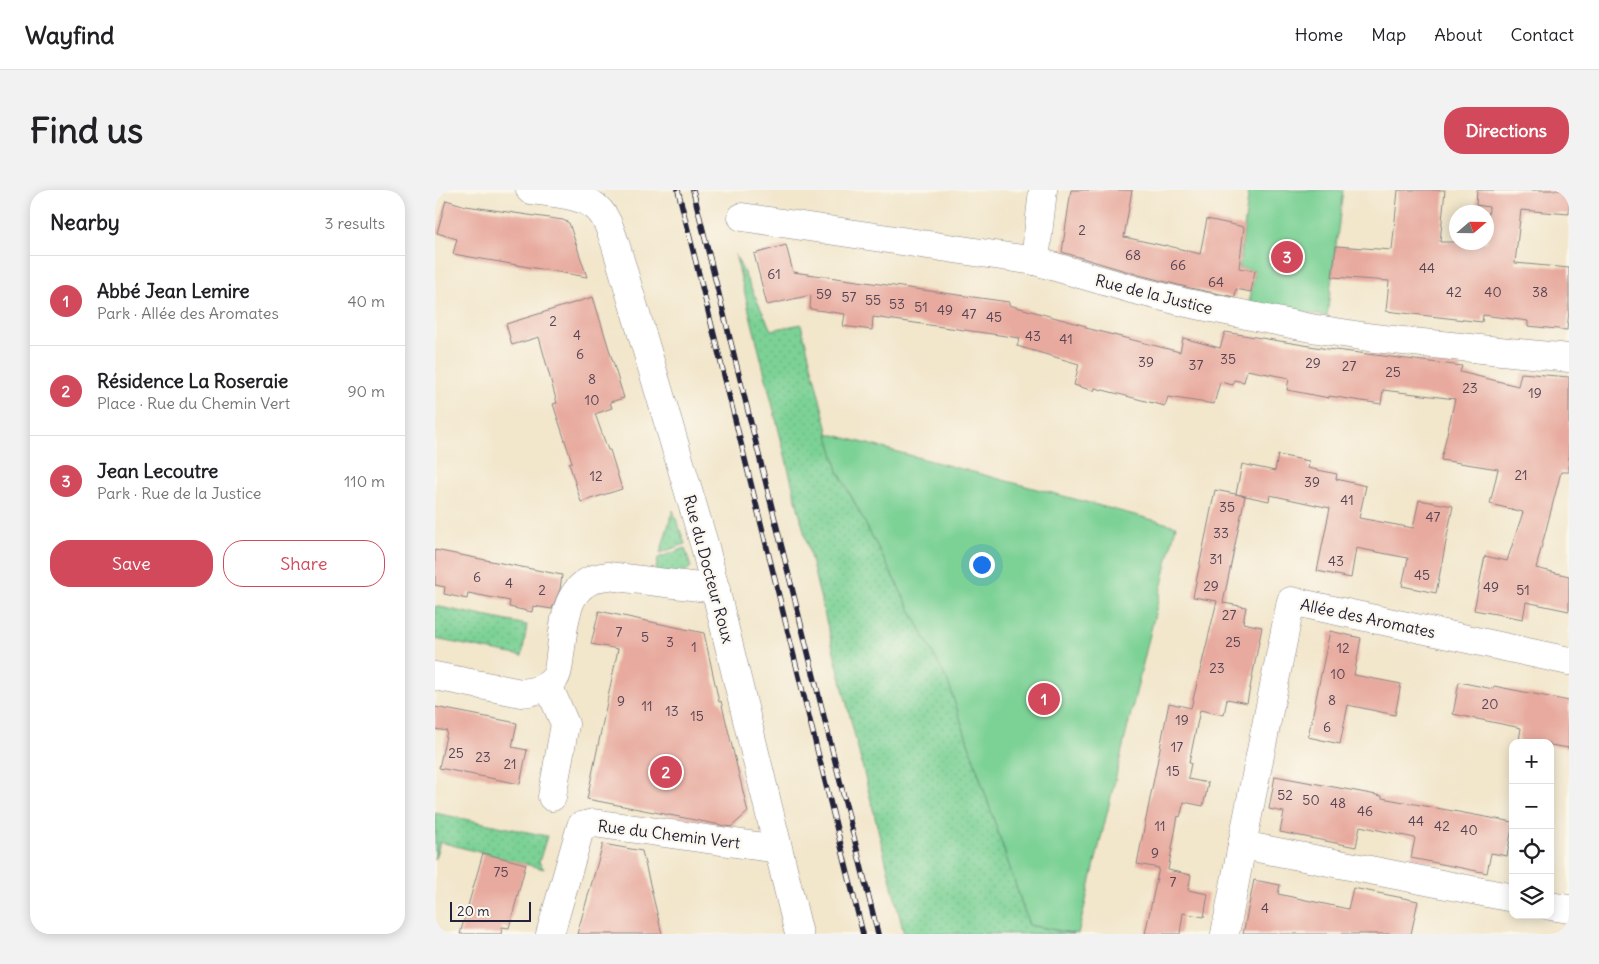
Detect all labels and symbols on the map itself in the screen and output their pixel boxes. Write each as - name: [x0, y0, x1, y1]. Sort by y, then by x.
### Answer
- north arrow: [1449, 205, 1494, 250]
- house number: 2: [1078, 221, 1086, 239]
- pin: 3: [1271, 238, 1303, 276]
- house number: 68: [1125, 246, 1141, 264]
- house number: 66: [1170, 256, 1186, 274]
- house number: 44: [1419, 259, 1435, 277]
- house number: 61: [767, 265, 781, 283]
- street label: Rue de la Justice: [1093, 270, 1215, 318]
- house number: 64: [1208, 273, 1224, 291]
- house number: 42: [1446, 283, 1462, 301]
- house number: 40: [1484, 283, 1502, 301]
- house number: 38: [1532, 283, 1548, 301]
- house number: 59: [816, 285, 832, 303]
- house number: 57: [842, 288, 857, 306]
- house number: 55: [865, 291, 881, 309]
- house number: 53: [889, 295, 905, 313]
- house number: 51: [914, 298, 928, 316]
- house number: 49: [937, 301, 953, 319]
- house number: 47: [962, 305, 977, 323]
- house number: 45: [986, 308, 1002, 326]
- house number: 2: [549, 312, 557, 330]
- house number: 4: [573, 326, 581, 344]
- house number: 43: [1025, 327, 1041, 345]
- house number: 41: [1059, 330, 1073, 348]
- house number: 6: [576, 345, 584, 363]
- house number: 35: [1220, 350, 1236, 368]
- house number: 39: [1138, 353, 1154, 371]
- house number: 29: [1305, 354, 1321, 372]
- house number: 37: [1189, 356, 1204, 374]
- house number: 27: [1342, 357, 1356, 375]
- house number: 25: [1385, 363, 1401, 381]
- house number: 8: [588, 370, 596, 388]
- house number: 23: [1462, 379, 1478, 397]
- house number: 19: [1528, 384, 1542, 402]
- house number: 10: [585, 391, 599, 409]
- house number: 21: [1514, 466, 1528, 484]
- house number: 12: [589, 467, 603, 485]
- house number: 39: [1304, 473, 1320, 491]
- house number: 41: [1340, 491, 1354, 509]
- street label: Rue du Docteur Roux: [680, 493, 738, 645]
- house number: 35: [1219, 498, 1235, 516]
- house number: 47: [1426, 508, 1441, 526]
- house number: 33: [1213, 524, 1229, 542]
- house number: 31: [1209, 550, 1223, 568]
- your location: [969, 552, 995, 578]
- house number: 43: [1328, 552, 1344, 570]
- house number: 45: [1414, 566, 1430, 584]
- house number: 6: [473, 568, 481, 586]
- house number: 4: [505, 574, 513, 592]
- house number: 29: [1203, 577, 1219, 595]
- house number: 49: [1483, 578, 1499, 596]
- house number: 2: [538, 581, 546, 599]
- house number: 51: [1516, 581, 1530, 599]
- street label: Allée des Aromates: [1299, 594, 1437, 642]
- house number: 27: [1222, 606, 1236, 624]
- house number: 7: [616, 623, 623, 641]
- house number: 5: [641, 628, 649, 646]
- house number: 3: [666, 633, 674, 651]
- house number: 25: [1225, 633, 1241, 651]
- house number: 1: [691, 638, 697, 656]
- house number: 12: [1336, 639, 1350, 657]
- house number: 23: [1209, 659, 1225, 677]
- house number: 10: [1331, 665, 1345, 683]
- pin: 1: [1028, 680, 1060, 718]
- house number: 8: [1328, 691, 1336, 709]
- house number: 9: [617, 692, 625, 710]
- house number: 20: [1482, 695, 1498, 713]
- house number: 11: [641, 697, 653, 715]
- house number: 13: [665, 702, 679, 720]
- house number: 15: [690, 707, 704, 725]
- house number: 19: [1175, 711, 1189, 729]
- house number: 6: [1323, 718, 1331, 736]
- house number: 17: [1171, 738, 1183, 756]
- house number: 25: [448, 744, 464, 762]
- house number: 23: [475, 748, 491, 766]
- pin: 2: [650, 753, 682, 791]
- house number: 21: [503, 755, 517, 773]
- house number: 15: [1166, 762, 1180, 780]
- house number: 52: [1277, 786, 1293, 804]
- house number: 50: [1302, 791, 1320, 809]
- house number: 48: [1330, 794, 1346, 812]
- house number: 46: [1357, 802, 1373, 820]
- house number: 44: [1408, 812, 1424, 830]
- street label: Rue du Chemin Vert: [597, 815, 742, 853]
- house number: 11: [1154, 817, 1166, 835]
- house number: 42: [1434, 817, 1450, 835]
- house number: 40: [1460, 821, 1478, 839]
- house number: 9: [1151, 844, 1159, 862]
- house number: 75: [494, 863, 508, 881]
- house number: 7: [1170, 873, 1177, 891]
- scale bar: [450, 899, 531, 922]
- house number: 4: [1261, 899, 1269, 917]

